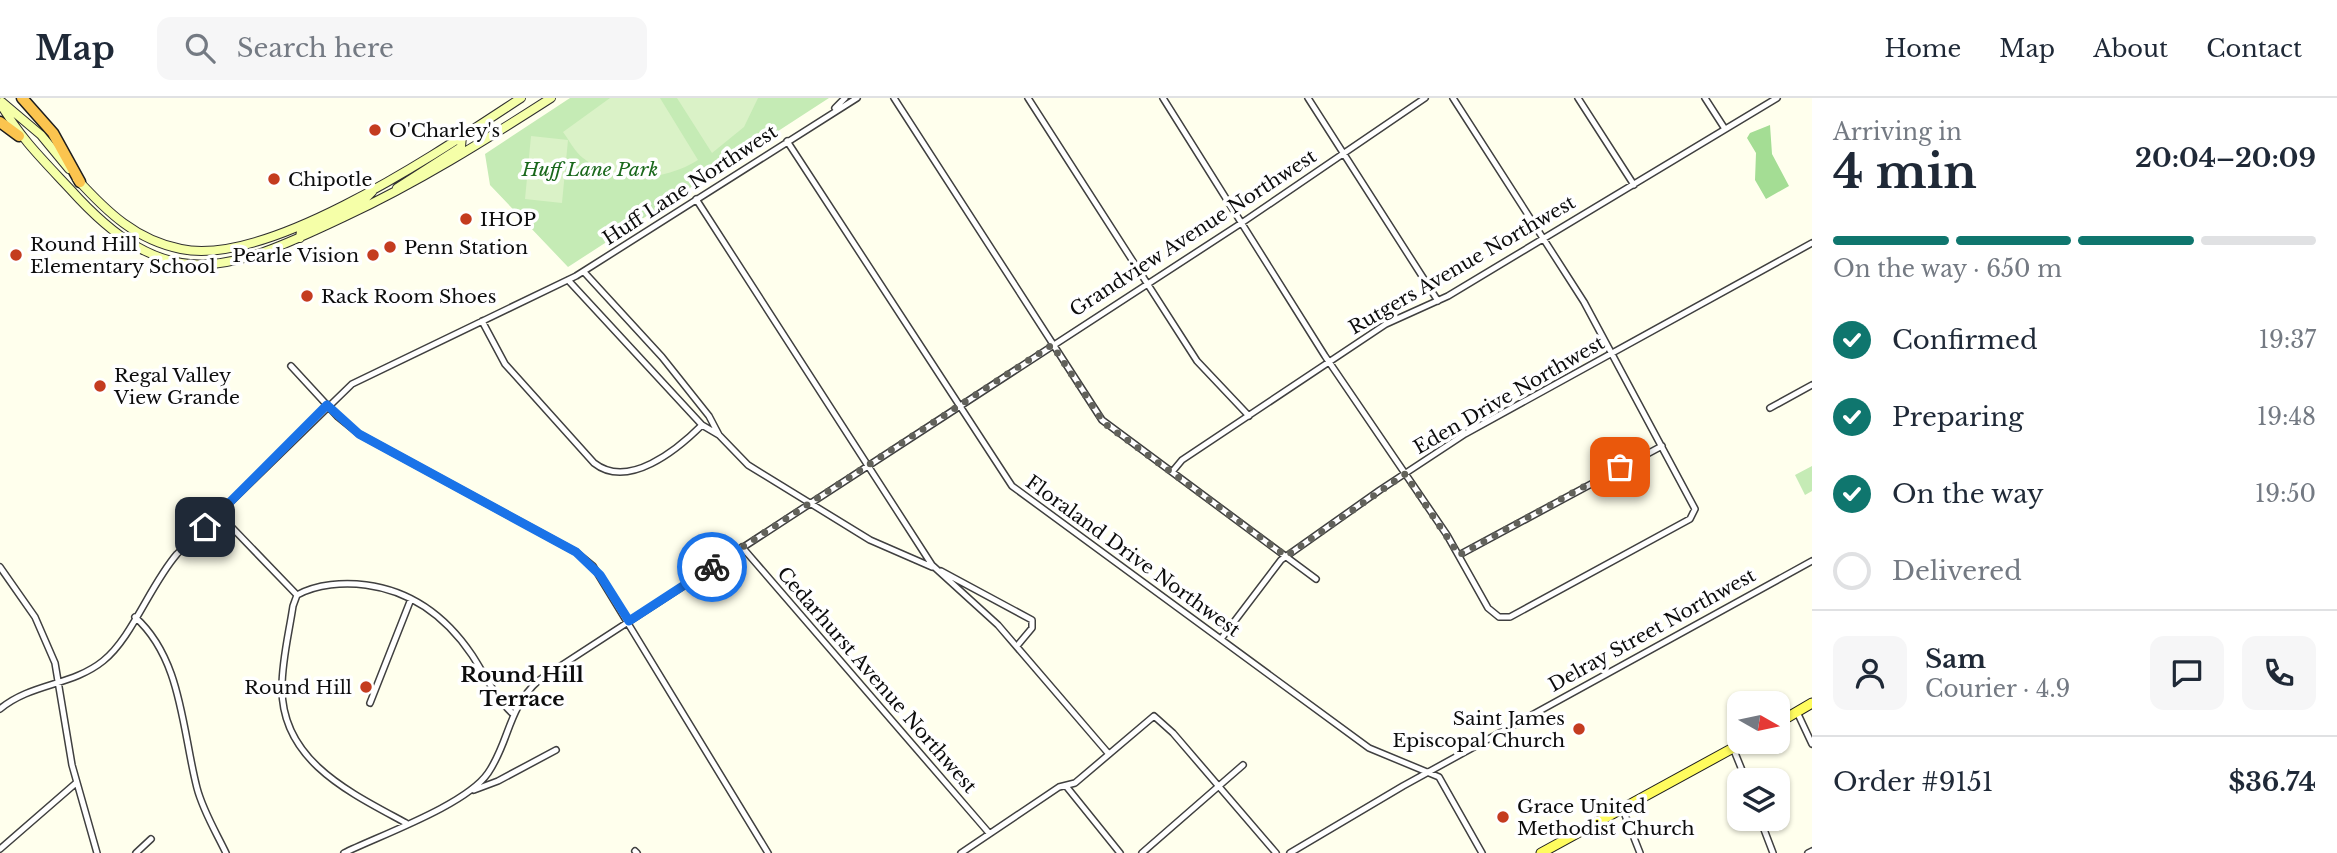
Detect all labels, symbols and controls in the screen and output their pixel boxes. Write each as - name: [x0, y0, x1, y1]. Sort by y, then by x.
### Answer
- search box: [157, 17, 647, 80]
- text: Map: [35, 28, 115, 69]
- icon: search: [181, 29, 219, 67]
- text: Search here: [237, 32, 394, 64]
- text: Home: [1885, 34, 1961, 63]
- text: Map: [1999, 34, 2055, 63]
- text: About: [2093, 34, 2168, 63]
- text: Contact: [2206, 34, 2302, 63]
- text: Arriving in: [1833, 118, 1962, 146]
- place label: O'Charley's: [389, 119, 500, 142]
- street label: Huff Lane Northwest: [598, 120, 782, 250]
- marker: O'Charley's: [367, 122, 383, 138]
- text: 20:04–20:09: [2135, 142, 2316, 174]
- text: 4 min: [1833, 143, 1977, 200]
- street label: Grandview Avenue Northwest: [1065, 144, 1321, 321]
- park label: Huff Lane Park: [521, 158, 658, 181]
- place label: Chipotle: [288, 168, 372, 191]
- marker: Chipotle: [266, 171, 282, 187]
- street label: Rutgers Avenue Northwest: [1345, 190, 1580, 339]
- place label: IHOP: [480, 208, 536, 231]
- marker: IHOP: [458, 211, 474, 227]
- place label: Round Hill Elementary School: [30, 233, 216, 278]
- place label: Penn Station: [404, 236, 528, 259]
- marker: Penn Station: [382, 239, 398, 255]
- place label: Pearle Vision: [232, 244, 359, 267]
- marker: Round Hill Elementary School: [8, 247, 24, 263]
- marker: Pearle Vision: [365, 247, 381, 263]
- text: On the way · 650 m: [1833, 255, 2062, 283]
- place label: Rack Room Shoes: [321, 285, 496, 308]
- marker: Rack Room Shoes: [299, 288, 315, 304]
- icon: check: [1833, 321, 1871, 359]
- text: Confirmed: [1892, 324, 2037, 356]
- text: 19:37: [2259, 326, 2316, 354]
- street label: Eden Drive Northwest: [1410, 331, 1609, 459]
- place label: Regal Valley View Grande: [113, 364, 240, 409]
- marker: Regal Valley View Grande: [92, 378, 108, 394]
- icon: check: [1833, 398, 1871, 436]
- text: Preparing: [1892, 401, 2024, 433]
- text: 19:48: [2257, 403, 2316, 431]
- pin: [1590, 437, 1650, 497]
- icon: bag: [1601, 448, 1639, 486]
- street label: Floraland Drive Northwest: [1021, 471, 1245, 642]
- icon: check: [1833, 475, 1871, 513]
- text: On the way: [1892, 478, 2044, 510]
- text: 19:50: [2255, 480, 2316, 508]
- pin: [175, 497, 235, 557]
- icon: home: [186, 508, 224, 546]
- courier: [677, 532, 747, 602]
- icon: bike: [693, 548, 731, 586]
- text: Delivered: [1892, 555, 2022, 587]
- street label: Cedarhurst Avenue Northwest: [772, 562, 982, 798]
- street label: Delray Street Northwest: [1544, 563, 1760, 697]
- button: person: [1833, 636, 1907, 710]
- button: chat: [2150, 636, 2224, 710]
- button: phone: [2242, 636, 2316, 710]
- text: Sam: [1925, 643, 1986, 675]
- district label: Round Hill Terrace: [460, 662, 584, 712]
- text: Courier · 4.9: [1925, 675, 2070, 703]
- place label: Round Hill: [244, 676, 352, 699]
- marker: Round Hill: [358, 679, 374, 695]
- north arrow: [1727, 691, 1790, 754]
- map controls: [1727, 691, 1790, 831]
- place label: Saint James Episcopal Church: [1392, 707, 1565, 752]
- marker: Saint James Episcopal Church: [1571, 721, 1587, 737]
- text: Order #9151: [1833, 766, 1993, 798]
- text: $36.74: [2229, 766, 2316, 798]
- button: layers: [1727, 768, 1790, 831]
- place label: Grace United Methodist Church: [1517, 795, 1695, 840]
- marker: Grace United Methodist Church: [1495, 809, 1511, 825]

